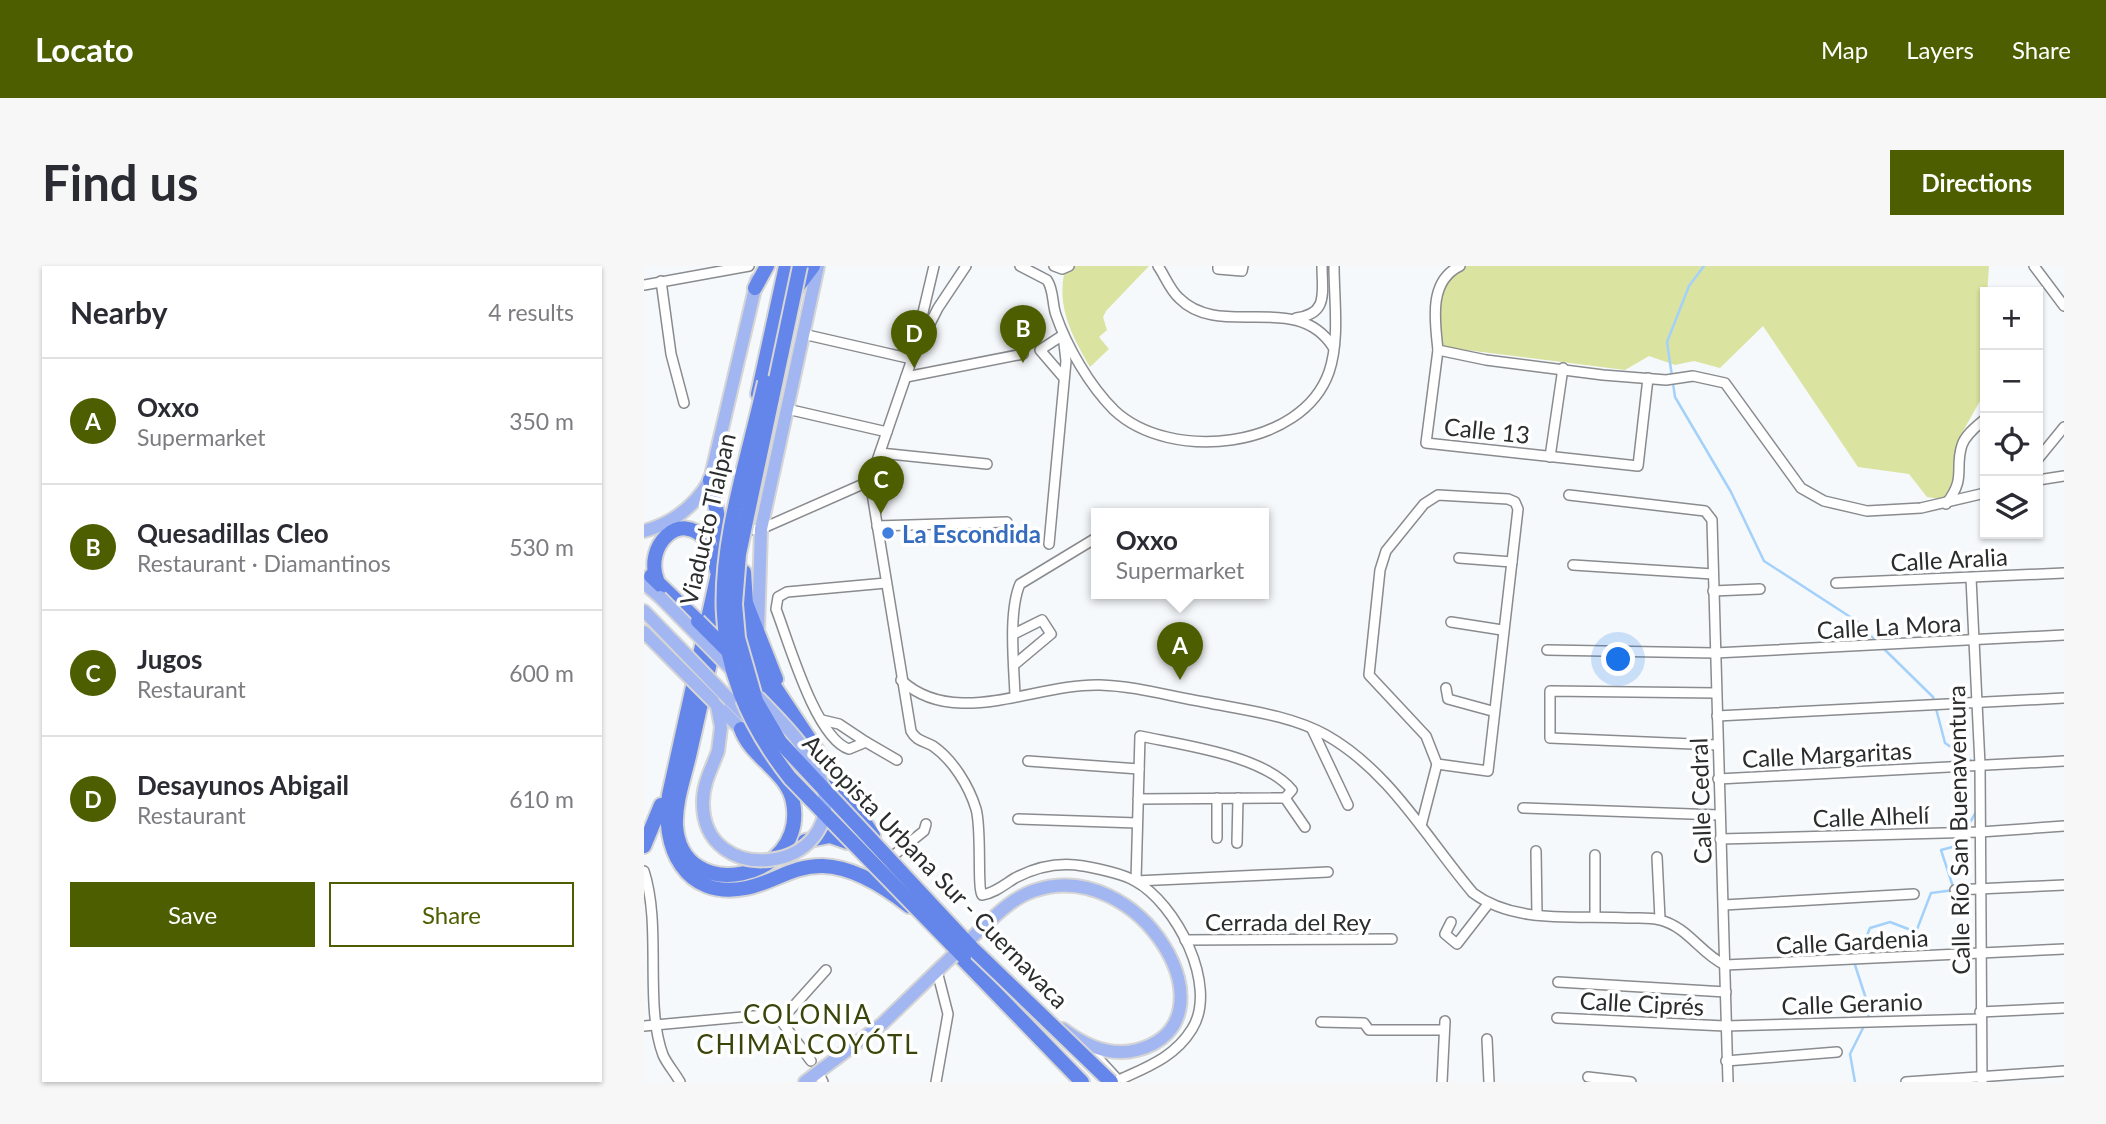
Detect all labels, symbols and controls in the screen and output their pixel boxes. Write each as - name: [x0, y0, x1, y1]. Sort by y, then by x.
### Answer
- text: Locato: [35, 29, 134, 69]
- text: Map: [1821, 35, 1868, 64]
- text: Layers: [1906, 35, 1974, 64]
- text: Share: [2012, 35, 2071, 64]
- button: Directions: [1890, 150, 2064, 215]
- text: Find us: [42, 153, 199, 211]
- map controls: [1980, 287, 2043, 539]
- button: +: [1980, 287, 2043, 350]
- text: Nearby: [70, 294, 168, 330]
- text: 4 results: [488, 298, 574, 326]
- pin: B: [1000, 305, 1046, 363]
- pin: D: [891, 310, 937, 368]
- button: −: [1980, 350, 2043, 413]
- text: Oxxo: [137, 391, 199, 423]
- text: A: [85, 407, 101, 435]
- text: 350 m: [509, 407, 574, 435]
- street label: Calle 13: [1443, 411, 1531, 449]
- button: locate: [1980, 413, 2043, 476]
- text: Supermarket: [137, 423, 266, 451]
- street label: Viaducto Tlalpan: [673, 430, 741, 608]
- pin: C: [858, 456, 904, 514]
- button: layers: [1980, 476, 2043, 539]
- popup: [1091, 508, 1269, 599]
- text: Quesadillas Cleo: [137, 517, 329, 549]
- place label: La Escondida: [902, 519, 1041, 548]
- text: Oxxo: [1116, 524, 1178, 556]
- marker: La Escondida: [880, 525, 896, 541]
- text: B: [85, 533, 101, 561]
- text: 530 m: [509, 533, 574, 561]
- street label: Calle Aralia: [1890, 541, 2008, 577]
- text: Restaurant · Diamantinos: [137, 549, 391, 577]
- text: Supermarket: [1116, 556, 1244, 584]
- street label: Calle La Mora: [1816, 608, 1962, 644]
- pin: A: [1157, 622, 1203, 680]
- your location: [1601, 642, 1635, 676]
- text: Jugos: [137, 643, 202, 675]
- text: C: [85, 659, 101, 687]
- text: 600 m: [509, 659, 574, 687]
- text: Restaurant: [137, 675, 246, 703]
- street label: Calle Río San Buenaventura: [1941, 685, 1975, 975]
- street label: Autopista Urbana Sur - Cuernavaca: [797, 728, 1075, 1014]
- street label: Calle Margaritas: [1741, 735, 1913, 773]
- street label: Calle Cedral: [1683, 737, 1717, 865]
- text: Desayunos Abigail: [137, 769, 349, 801]
- text: D: [84, 785, 102, 813]
- text: 610 m: [509, 785, 574, 813]
- street label: Calle Alhelí: [1812, 799, 1931, 833]
- text: Restaurant: [137, 801, 246, 829]
- button: Save: [70, 882, 315, 947]
- button: Share: [329, 882, 574, 947]
- street label: Cerrada del Rey: [1205, 907, 1372, 936]
- street label: Calle Gardenia: [1775, 923, 1929, 959]
- street label: Calle Ciprés: [1579, 985, 1705, 1021]
- street label: Calle Geranio: [1781, 986, 1923, 1020]
- district label: COLONIA CHIMALCOYÓTL: [696, 998, 920, 1060]

